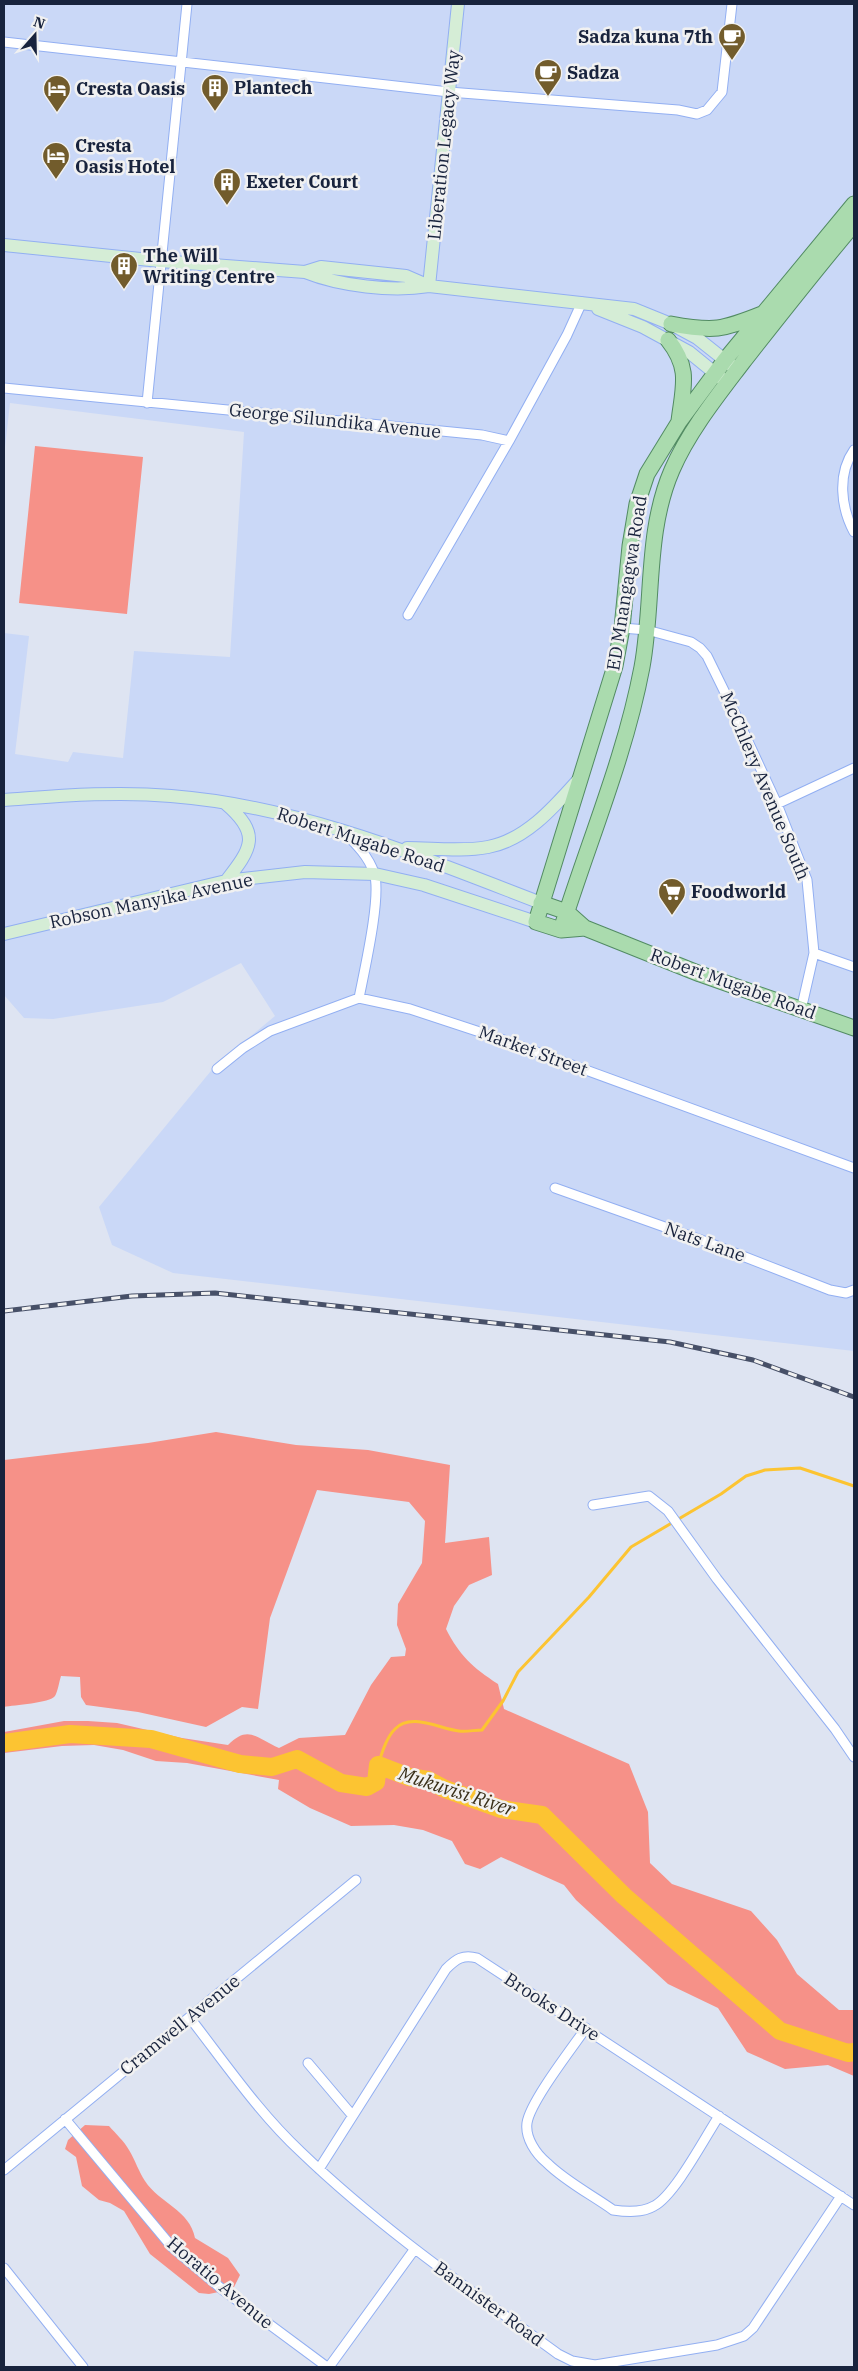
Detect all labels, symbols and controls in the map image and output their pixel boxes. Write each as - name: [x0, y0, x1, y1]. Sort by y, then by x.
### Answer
- north arrow: [10, 10, 60, 60]
- text: N: [31, 12, 48, 33]
- cafe icon: Sadza kuna 7th: [717, 22, 747, 61]
- place label: Sadza kuna 7th: [578, 25, 713, 48]
- street label: Liberation Legacy Way: [422, 48, 465, 241]
- cafe icon: Sadza: [533, 58, 563, 97]
- place label: Sadza: [567, 61, 620, 84]
- building icon: Plantech: [200, 73, 230, 112]
- hotel icon: Cresta Oasis: [42, 74, 72, 113]
- place label: Plantech: [234, 76, 313, 99]
- place label: Cresta Oasis: [76, 77, 185, 100]
- place label: Cresta Oasis Hotel: [75, 134, 175, 178]
- hotel icon: Cresta Oasis Hotel: [41, 141, 71, 180]
- building icon: Exeter Court: [212, 167, 242, 206]
- place label: Exeter Court: [246, 170, 358, 193]
- place label: The Will Writing Centre: [143, 244, 275, 288]
- building icon: The Will Writing Centre: [109, 251, 139, 290]
- street label: George Silundika Avenue: [228, 398, 442, 443]
- street label: ED Mnangagwa Road: [601, 494, 652, 672]
- street label: McChlery Avenue South: [715, 688, 816, 883]
- street label: Robert Mugabe Road: [274, 802, 448, 878]
- street label: Robson Manyika Avenue: [47, 868, 255, 933]
- supermarket icon: Foodworld: [657, 877, 687, 916]
- place label: Foodworld: [691, 880, 786, 903]
- street label: Robert Mugabe Road: [647, 943, 819, 1024]
- street label: Market Street: [475, 1020, 591, 1081]
- street label: Nats Lane: [662, 1216, 749, 1267]
- water label: Mukuvisi River: [395, 1761, 519, 1821]
- street label: Brooks Drive: [500, 1967, 604, 2046]
- street label: Cramwell Avenue: [115, 1969, 244, 2080]
- street label: Horatio Avenue: [163, 2232, 278, 2334]
- street label: Bannister Road: [430, 2256, 549, 2351]

